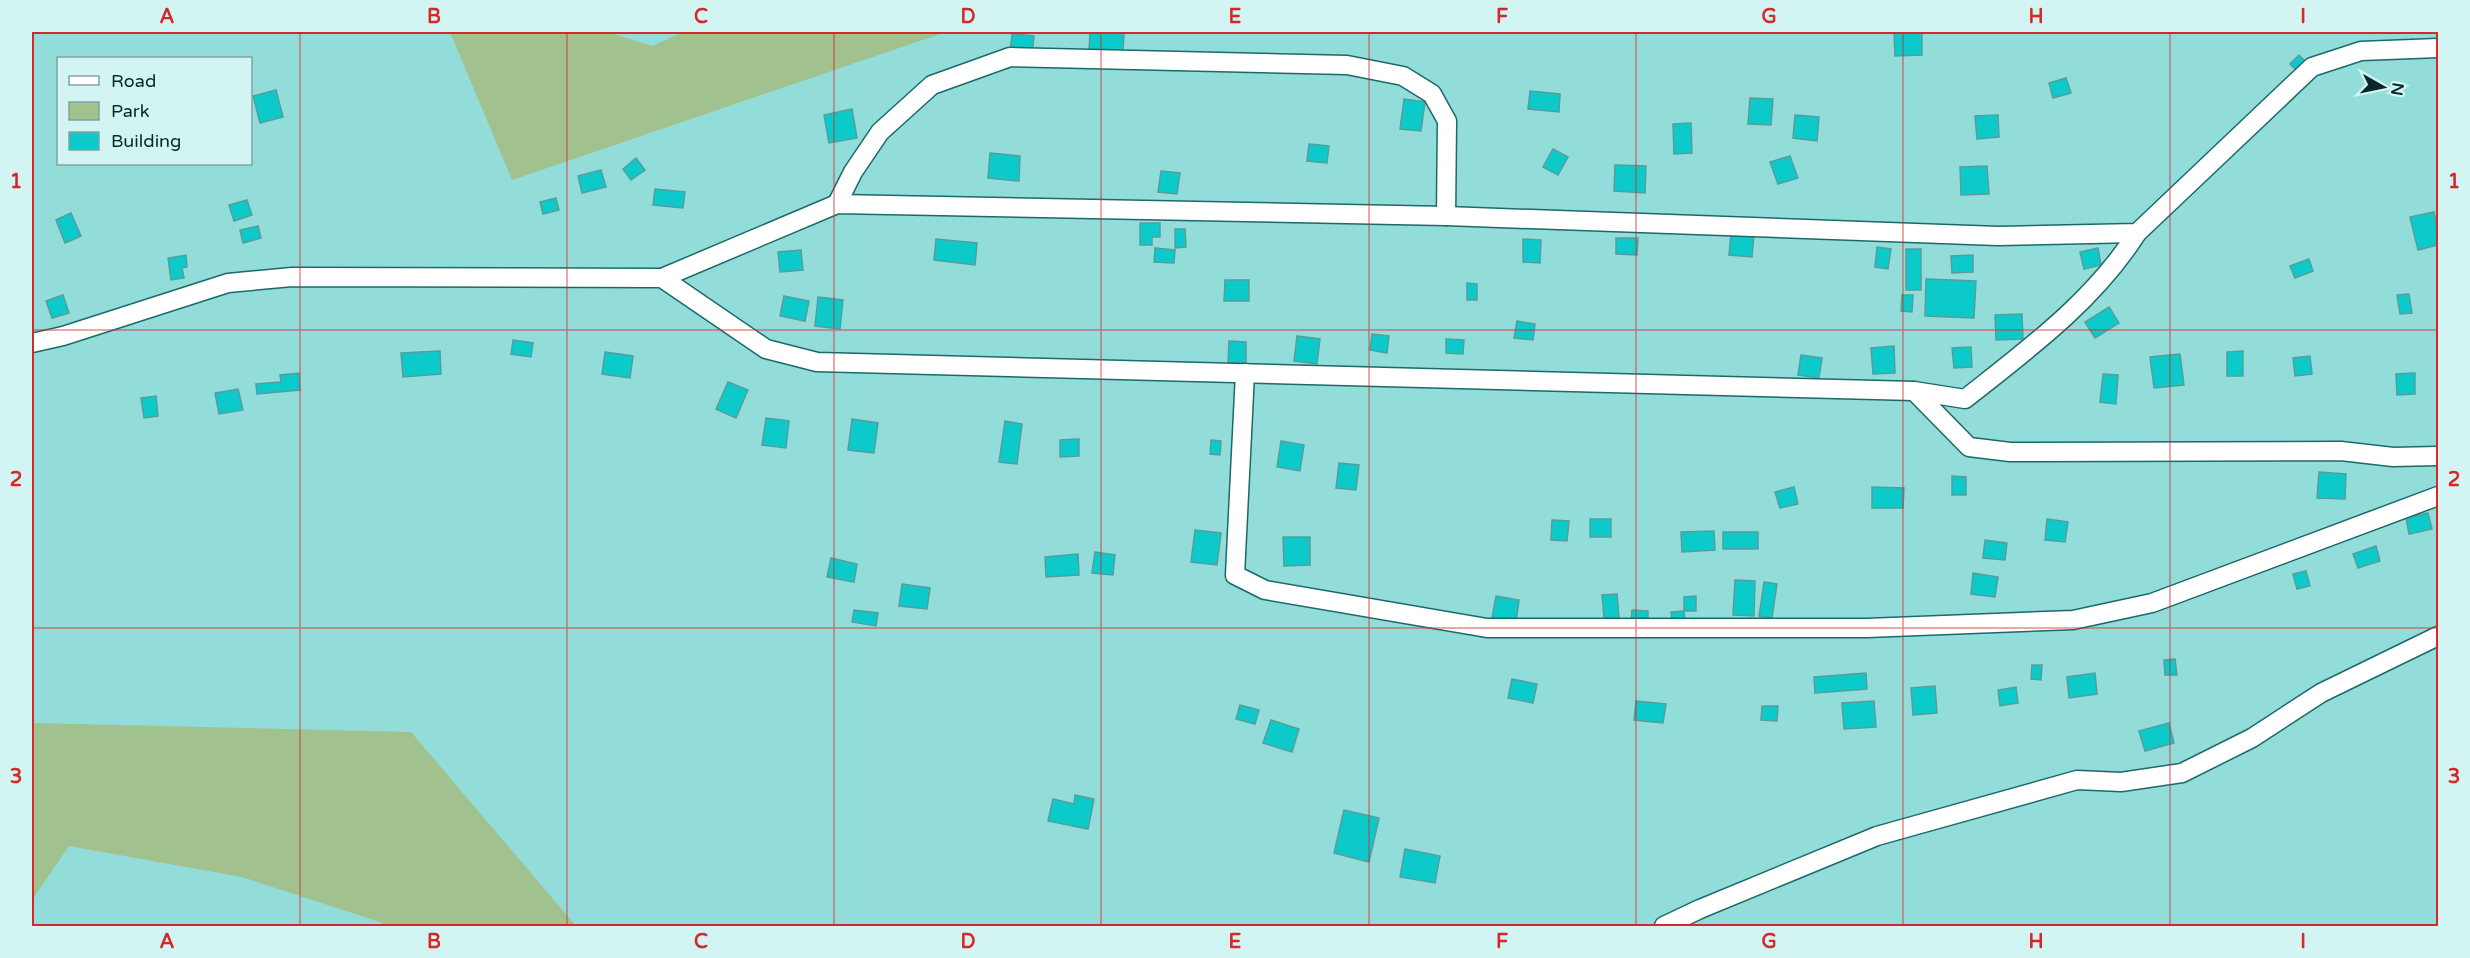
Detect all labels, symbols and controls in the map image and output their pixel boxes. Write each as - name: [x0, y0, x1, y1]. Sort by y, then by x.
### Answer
- text: A: [160, 5, 175, 29]
- text: B: [427, 5, 441, 29]
- text: C: [694, 5, 708, 29]
- text: D: [960, 5, 976, 29]
- text: E: [1229, 5, 1242, 29]
- text: F: [1496, 5, 1508, 29]
- text: G: [1761, 5, 1777, 29]
- text: H: [2028, 5, 2044, 29]
- text: I: [2300, 5, 2306, 29]
- legend: [57, 57, 252, 165]
- north arrow: [2353, 57, 2413, 117]
- text: Road: [111, 70, 156, 92]
- text: N: [2386, 81, 2408, 97]
- text: Park: [111, 100, 150, 122]
- text: Building: [111, 130, 181, 152]
- text: 1: [10, 170, 22, 194]
- text: 1: [2448, 170, 2460, 194]
- text: 2: [10, 468, 22, 492]
- text: 2: [2448, 468, 2460, 492]
- text: 3: [10, 765, 22, 789]
- text: 3: [2448, 765, 2460, 789]
- text: A: [160, 930, 175, 954]
- text: B: [427, 930, 441, 954]
- text: C: [694, 930, 708, 954]
- text: D: [960, 930, 976, 954]
- text: E: [1229, 930, 1242, 954]
- text: F: [1496, 930, 1508, 954]
- text: G: [1761, 930, 1777, 954]
- text: H: [2028, 930, 2044, 954]
- text: I: [2300, 930, 2306, 954]

